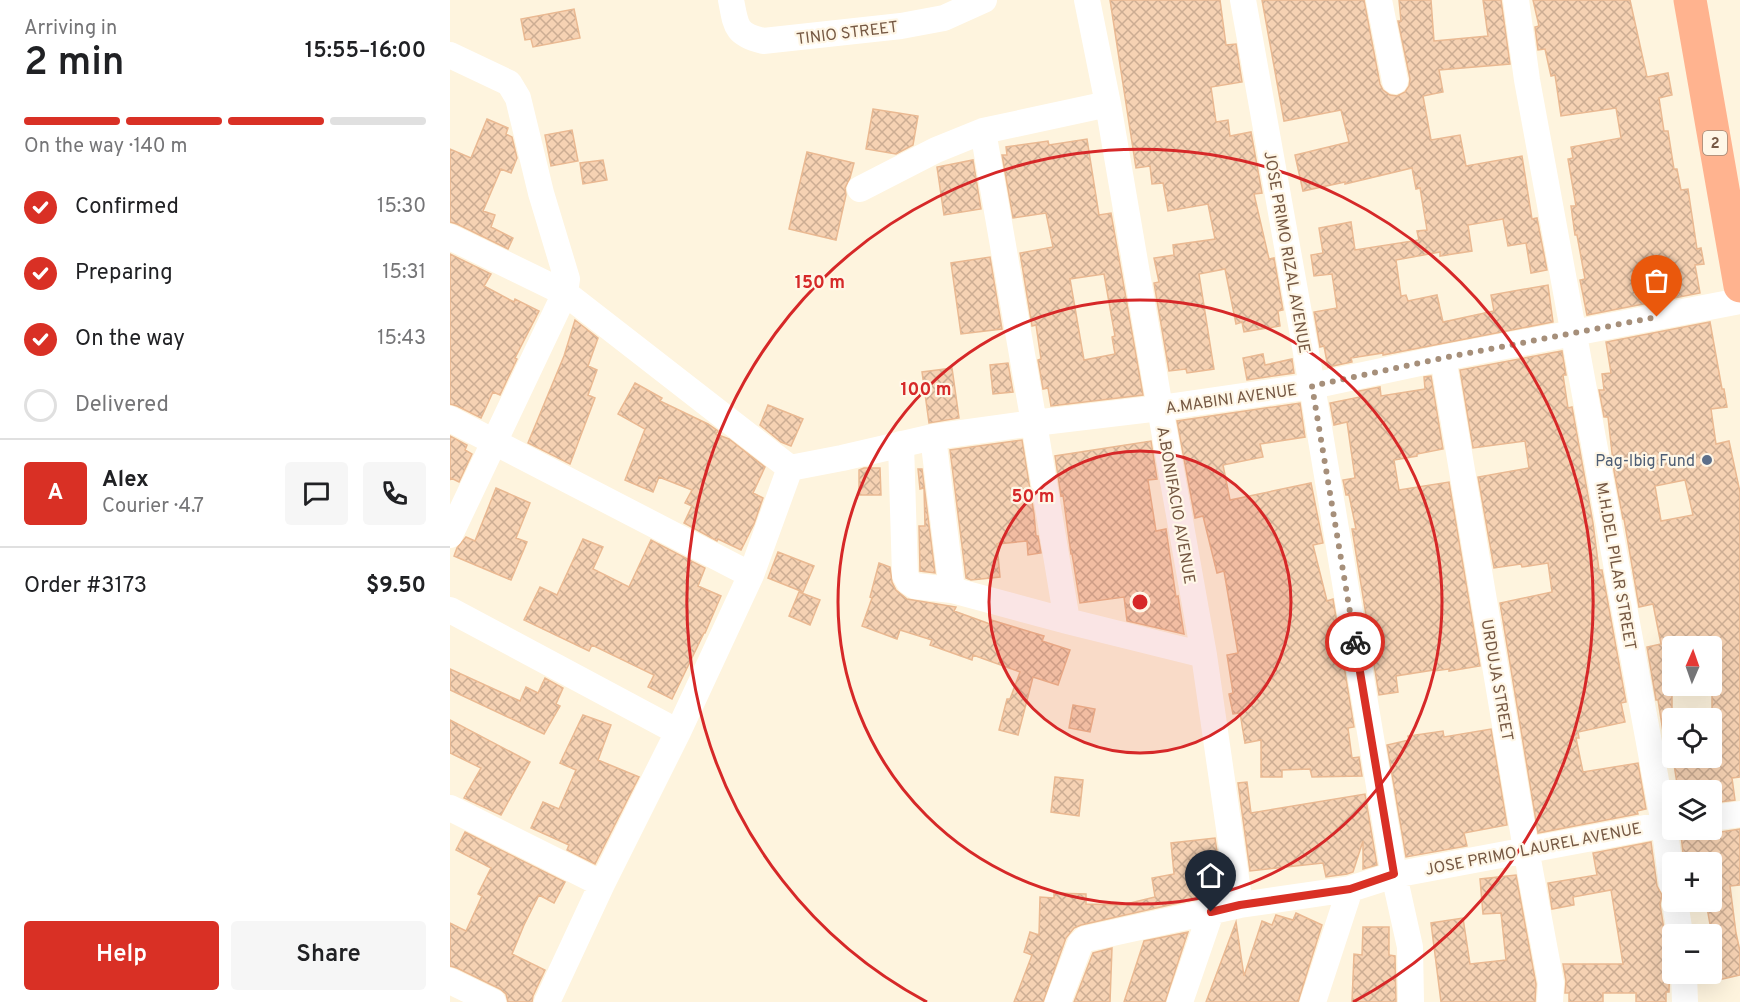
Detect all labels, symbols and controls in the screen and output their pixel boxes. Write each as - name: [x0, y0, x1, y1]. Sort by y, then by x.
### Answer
- text: Arriving in: [24, 16, 117, 42]
- street label: TINIO STREET: [795, 18, 899, 50]
- text: 15:55–16:00: [305, 38, 426, 65]
- text: 2 min: [24, 40, 125, 89]
- road number: 2: [1703, 131, 1727, 155]
- text: On the way · 140 m: [24, 134, 187, 160]
- street label: JOSE PRIMO RIZAL AVENUE: [1258, 150, 1314, 355]
- icon: check: [24, 191, 57, 224]
- text: Confirmed: [75, 194, 179, 221]
- text: 15:30: [377, 194, 426, 220]
- pin: [1631, 255, 1682, 317]
- icon: check: [24, 257, 57, 290]
- text: Preparing: [75, 260, 173, 287]
- text: 15:31: [382, 260, 426, 286]
- icon: bag: [1640, 264, 1673, 297]
- text: 150 m: [795, 272, 845, 295]
- icon: check: [24, 323, 57, 356]
- text: On the way: [75, 326, 185, 353]
- text: 15:43: [377, 326, 426, 352]
- text: 100 m: [900, 379, 952, 402]
- street label: A.MABINI AVENUE: [1164, 381, 1298, 419]
- text: Delivered: [75, 392, 169, 419]
- street label: A.BONIFACIO AVENUE: [1151, 425, 1199, 586]
- place label: Pag-Ibig Fund: [1595, 452, 1695, 472]
- marker: Pag-Ibig Fund: [1700, 453, 1714, 467]
- button: chat: [285, 462, 348, 525]
- button: phone: [363, 462, 426, 525]
- text: Alex: [102, 467, 149, 494]
- text: A: [48, 480, 63, 507]
- street label: M.H.DEL PILAR STREET: [1590, 481, 1640, 652]
- text: 50 m: [1011, 486, 1055, 509]
- text: Courier · 4.7: [102, 494, 204, 520]
- text: Order #3173: [24, 573, 147, 600]
- text: $9.50: [366, 573, 426, 600]
- centre of rings: [1130, 592, 1150, 612]
- courier: [1325, 612, 1385, 672]
- street label: URDUJA STREET: [1475, 618, 1517, 743]
- icon: bike: [1339, 626, 1372, 659]
- north arrow: [1662, 636, 1722, 696]
- map controls: [1662, 636, 1722, 984]
- button: locate: [1662, 708, 1722, 768]
- button: layers: [1662, 780, 1722, 840]
- street label: JOSE PRIMO LAUREL AVENUE: [1423, 819, 1643, 881]
- pin: [1185, 850, 1236, 912]
- button: +: [1662, 852, 1722, 912]
- icon: home: [1194, 859, 1227, 892]
- button: Help: [24, 921, 219, 990]
- button: Share: [231, 921, 426, 990]
- button: −: [1662, 924, 1722, 984]

